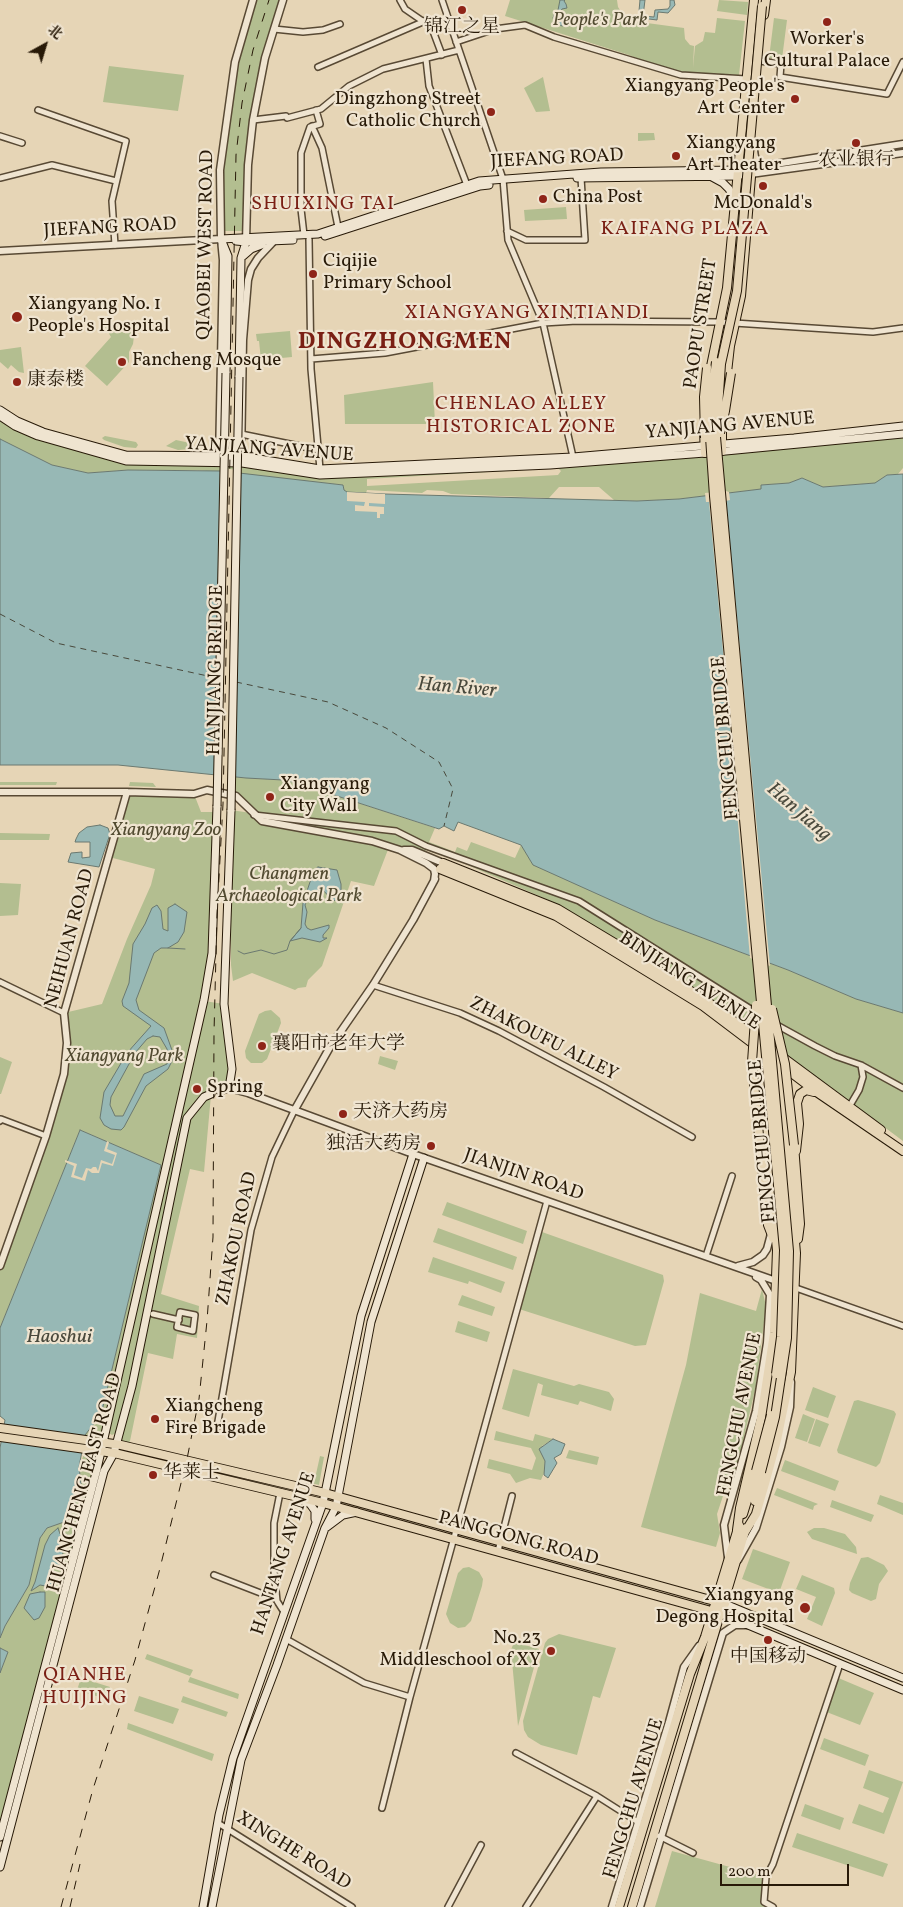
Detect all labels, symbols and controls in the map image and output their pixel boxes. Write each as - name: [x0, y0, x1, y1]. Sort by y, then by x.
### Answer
- marker: 锦江之星: [456, 4, 468, 16]
- park label: People's Park: [552, 11, 648, 33]
- marker: Worker's Cultural Palace: [821, 16, 833, 28]
- place label: 锦江之星: [424, 18, 500, 40]
- north arrow: [20, 20, 70, 70]
- text: 北: [43, 21, 66, 45]
- place label: Worker's Cultural Palace: [764, 30, 890, 74]
- place label: Xiangyang People's Art Center: [625, 77, 785, 121]
- place label: Dingzhong Street Catholic Church: [335, 90, 481, 134]
- marker: Xiangyang People's Art Center: [789, 93, 801, 105]
- marker: Dingzhong Street Catholic Church: [485, 106, 497, 118]
- place label: Xiangyang Art Theater: [686, 134, 781, 178]
- marker: 农业银行: [850, 137, 862, 149]
- street label: JIEFANG ROAD: [490, 145, 624, 175]
- street label: QIAOBEI WEST ROAD: [194, 150, 220, 340]
- marker: Xiangyang Art Theater: [670, 150, 682, 162]
- place label: 农业银行: [818, 151, 894, 173]
- marker: McDonald's: [757, 180, 769, 192]
- place label: China Post: [553, 188, 643, 210]
- district label: SHUIXING TAI: [249, 193, 397, 217]
- marker: China Post: [537, 193, 549, 205]
- place label: McDonald's: [714, 194, 812, 216]
- street label: JIEFANG ROAD: [43, 214, 177, 244]
- district label: KAIFANG PLAZA: [599, 218, 771, 242]
- place label: Ciqijie Primary School: [323, 252, 452, 296]
- street label: PAOPU STREET: [680, 257, 724, 391]
- marker: Ciqijie Primary School: [307, 268, 319, 280]
- place label: Xiangyang No. 1 People's Hospital: [28, 295, 169, 339]
- district label: XIANGYANG XINTIANDI: [402, 302, 652, 326]
- marker: Xiangyang No. 1 People's Hospital: [10, 310, 24, 324]
- district label: DINGZHONGMEN: [296, 330, 514, 358]
- place label: Fancheng Mosque: [132, 351, 281, 373]
- marker: Fancheng Mosque: [116, 356, 128, 368]
- place label: 康泰楼: [27, 371, 84, 393]
- marker: 康泰楼: [11, 376, 23, 388]
- district label: CHENLAO ALLEY HISTORICAL ZONE: [424, 393, 618, 440]
- street label: YANJIANG AVENUE: [645, 408, 815, 446]
- street label: YANJIANG AVENUE: [184, 434, 354, 468]
- street label: HANJIANG BRIDGE: [204, 584, 230, 756]
- street label: FENGCHU BRIDGE: [708, 655, 746, 821]
- water label: Han River: [416, 674, 498, 704]
- place label: Xiangyang City Wall: [280, 775, 370, 819]
- water label: Han Jiang: [761, 778, 835, 848]
- marker: Xiangyang City Wall: [264, 791, 276, 803]
- park label: Xiangyang Zoo: [111, 821, 221, 843]
- park label: Changmen Archaeological Park: [216, 865, 362, 909]
- street label: NEIHUAN ROAD: [41, 867, 101, 1011]
- street label: BINJIANG AVENUE: [614, 928, 764, 1036]
- street label: ZHAKOUFU ALLEY: [465, 993, 621, 1087]
- place label: 襄阳市老年大学: [272, 1035, 405, 1057]
- marker: 襄阳市老年大学: [256, 1040, 268, 1052]
- park label: Xiangyang Park: [65, 1047, 183, 1069]
- street label: FENGCHU BRIDGE: [745, 1058, 783, 1224]
- place label: Spring: [207, 1078, 263, 1100]
- marker: Spring: [191, 1083, 203, 1095]
- place label: 天济大药房: [353, 1103, 448, 1125]
- marker: 天济大药房: [337, 1108, 349, 1120]
- place label: 独活大药房: [326, 1135, 421, 1157]
- marker: 独活大药房: [425, 1140, 437, 1152]
- street label: JIANJIN ROAD: [460, 1145, 586, 1207]
- street label: ZHAKOU ROAD: [213, 1170, 263, 1308]
- water label: Haoshui: [26, 1326, 92, 1350]
- street label: FENGCHU AVENUE: [714, 1331, 768, 1499]
- street label: HUANCHENG EAST ROAD: [44, 1371, 128, 1595]
- place label: Xiangcheng Fire Brigade: [165, 1397, 266, 1441]
- marker: Xiangcheng Fire Brigade: [149, 1413, 161, 1425]
- place label: 华莱士: [163, 1464, 220, 1486]
- marker: 华莱士: [147, 1469, 159, 1481]
- street label: HANTANG AVENUE: [248, 1470, 322, 1638]
- street label: PANGGONG ROAD: [435, 1508, 601, 1572]
- place label: Xiangyang Degong Hospital: [655, 1586, 794, 1630]
- marker: Xiangyang Degong Hospital: [798, 1601, 812, 1615]
- place label: No.23 Middleschool of XY: [379, 1629, 541, 1673]
- marker: 中国移动: [762, 1634, 774, 1646]
- marker: No.23 Middleschool of XY: [545, 1645, 557, 1657]
- place label: 中国移动: [730, 1648, 806, 1670]
- district label: QIANHE HUIJING: [41, 1664, 129, 1711]
- street label: FENGCHU AVENUE: [600, 1716, 670, 1882]
- street label: XINGHE ROAD: [232, 1808, 354, 1896]
- scale bar: [723, 1854, 852, 1886]
- text: 200 m: [728, 1862, 771, 1883]

